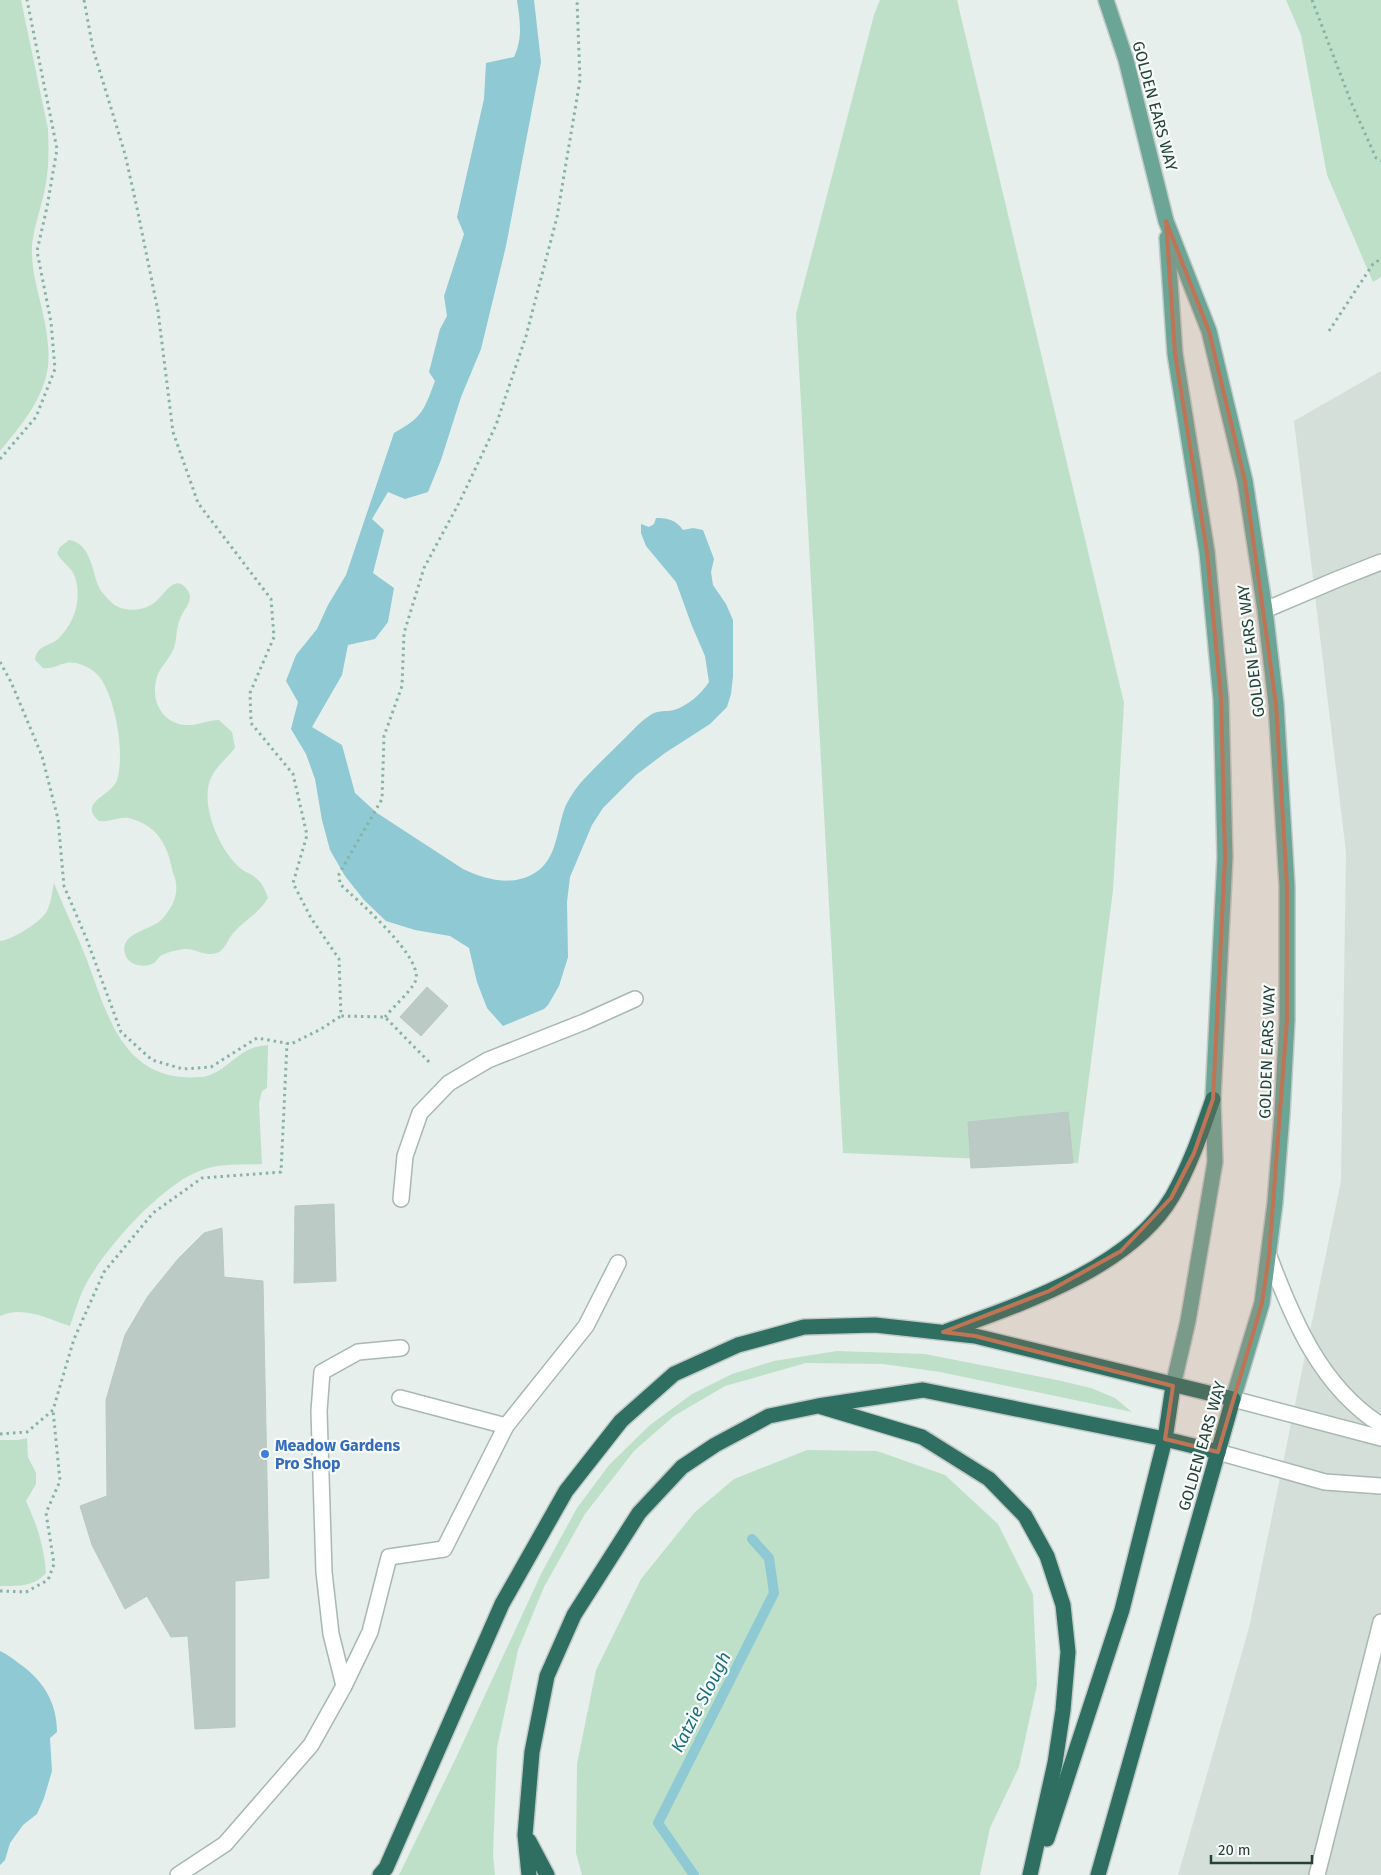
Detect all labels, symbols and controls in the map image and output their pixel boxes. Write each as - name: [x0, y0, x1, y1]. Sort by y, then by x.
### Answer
- street label: GOLDEN EARS WAY: [1129, 39, 1182, 173]
- street label: GOLDEN EARS WAY: [1233, 583, 1269, 719]
- street label: GOLDEN EARS WAY: [1255, 985, 1279, 1119]
- street label: GOLDEN EARS WAY: [1174, 1379, 1230, 1513]
- place label: Meadow Gardens Pro Shop: [275, 1436, 400, 1473]
- marker: Meadow Gardens Pro Shop: [259, 1448, 271, 1460]
- water label: Katzie Slough: [666, 1648, 736, 1756]
- scale bar: [1211, 1832, 1312, 1864]
- text: 20 m: [1218, 1841, 1251, 1859]

